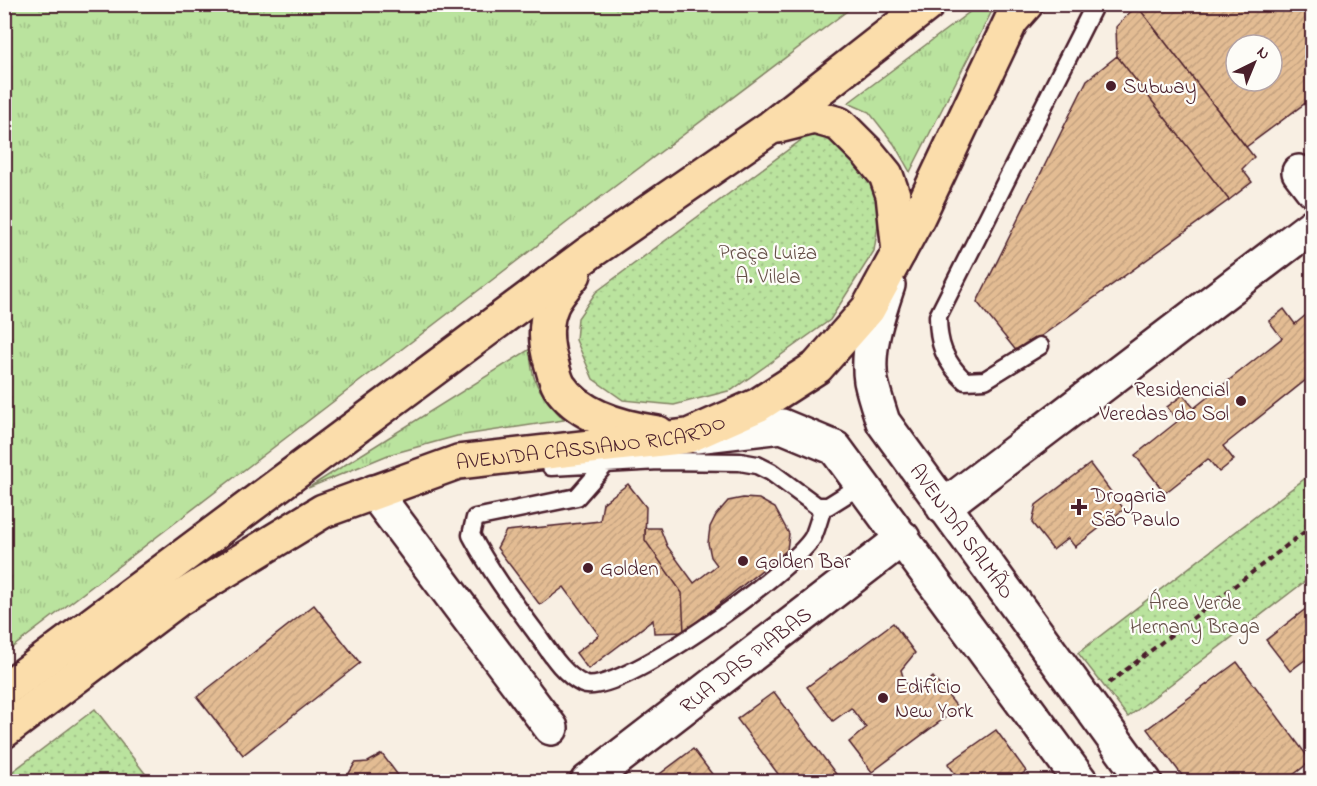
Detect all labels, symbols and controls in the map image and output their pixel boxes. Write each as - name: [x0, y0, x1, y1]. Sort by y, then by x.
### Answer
- north arrow: [1224, 33, 1284, 93]
- text: N: [1251, 41, 1275, 66]
- place label: Subway: [1123, 73, 1196, 105]
- marker: Subway: [1104, 79, 1118, 93]
- park label: Praça Luiza A. Vilela: [719, 239, 817, 293]
- place label: Residencial Veredas do Sol: [1098, 376, 1229, 430]
- marker: Residencial Veredas do Sol: [1234, 394, 1248, 408]
- street label: AVENIDA CASSIANO RICARDO: [455, 408, 731, 479]
- street label: AVENIDA SALMÃO: [901, 458, 1020, 606]
- place label: Drogaria São Paulo: [1090, 482, 1180, 536]
- marker: Drogaria São Paulo: [1072, 500, 1086, 514]
- place label: Golden Bar: [755, 548, 851, 578]
- marker: Golden Bar: [736, 554, 750, 568]
- place label: Golden: [600, 555, 659, 585]
- marker: Golden: [581, 561, 595, 575]
- park label: Área Verde Hernany Braga: [1130, 588, 1260, 645]
- street label: RUA DAS PIABAS: [674, 601, 819, 722]
- place label: Edifício New York: [895, 673, 974, 727]
- marker: Edifício New York: [876, 691, 890, 705]

